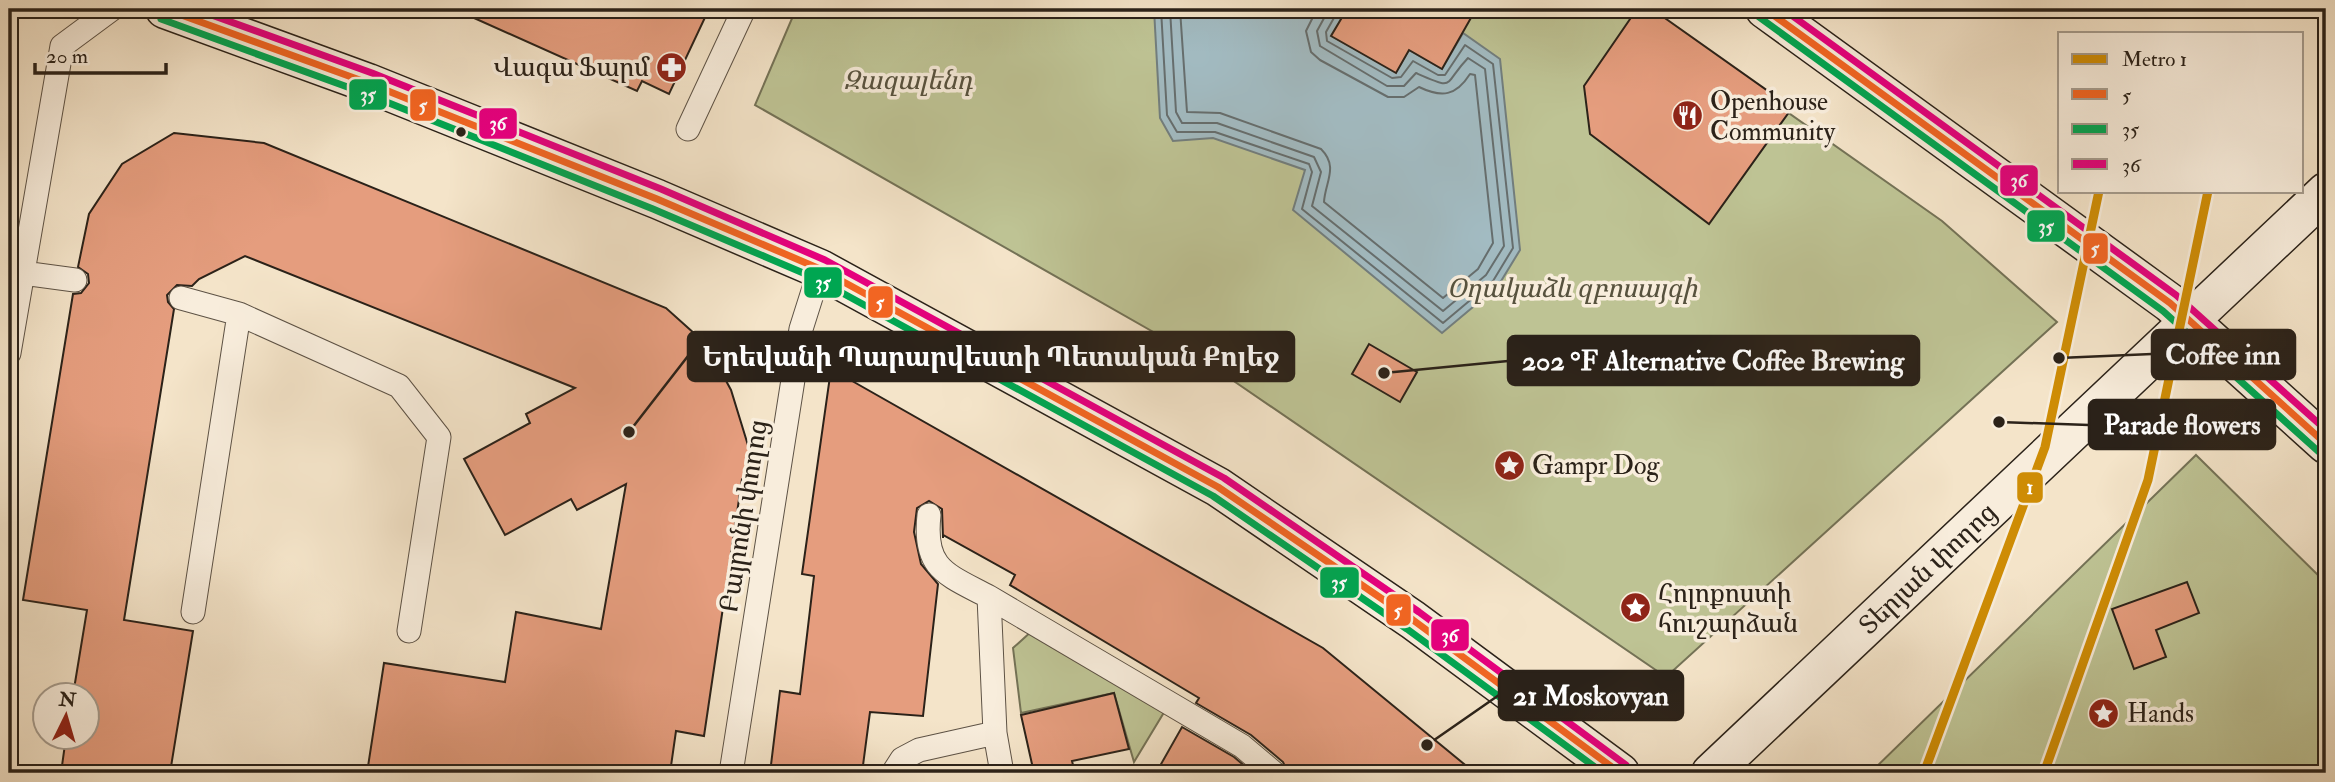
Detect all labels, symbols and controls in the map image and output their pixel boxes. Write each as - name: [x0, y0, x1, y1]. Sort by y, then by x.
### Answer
- scale bar: [35, 32, 166, 76]
- legend: [2058, 32, 2304, 192]
- text: 20 m: [46, 43, 88, 70]
- text: Metro 1: [2122, 46, 2187, 73]
- pharmacy icon: Վագա Ֆարմ: [655, 50, 689, 84]
- place label: Վագա Ֆարմ: [493, 52, 650, 84]
- park label: Զազալենդ: [843, 65, 974, 97]
- line badge: 35: [348, 78, 388, 111]
- text: 5: [2122, 82, 2132, 109]
- text: 35: [360, 83, 376, 107]
- place label: Openhouse Community: [1710, 86, 1836, 148]
- line badge: 5: [409, 88, 437, 122]
- text: 5: [419, 94, 428, 118]
- restaurant icon: Openhouse Community: [1670, 99, 1704, 133]
- line badge: 36: [478, 107, 518, 140]
- text: 36: [490, 112, 508, 136]
- text: 35: [2122, 116, 2140, 143]
- unlabelled marker: [454, 125, 468, 139]
- text: 36: [2122, 152, 2142, 179]
- line badge: 36: [1999, 164, 2039, 197]
- text: 36: [2011, 169, 2029, 193]
- line badge: 35: [2026, 209, 2066, 243]
- text: 35: [2038, 215, 2054, 239]
- line badge: 5: [2082, 232, 2109, 265]
- text: 5: [2091, 237, 2100, 261]
- line badge: 35: [803, 266, 843, 299]
- text: 35: [815, 271, 831, 295]
- park label: Օղակաձև զբոսայգի: [1447, 273, 1698, 305]
- line badge: 5: [867, 285, 894, 319]
- text: 5: [876, 291, 885, 315]
- callout: Coffee inn: [2152, 330, 2295, 379]
- callout: Երեվանի Պարարվեստի Պետական Քոլեջ: [688, 332, 1294, 381]
- callout: 202 °F Alternative Coffee Brewing: [1508, 336, 1919, 385]
- text: Coffee inn: [2165, 338, 2281, 373]
- text: Երեվանի Պարարվեստի Պետական Քոլեջ: [702, 340, 1280, 375]
- text: 202 °F Alternative Coffee Brewing: [1522, 344, 1905, 379]
- callout: Parade flowers: [2089, 400, 2275, 449]
- text: Parade flowers: [2103, 408, 2261, 443]
- street label: Բայրոնի փողոց: [713, 418, 775, 615]
- place icon: Gampr Dog: [1492, 448, 1526, 482]
- place label: Gampr Dog: [1532, 450, 1661, 483]
- line badge: 1: [2016, 471, 2044, 504]
- text: 1: [2027, 476, 2034, 500]
- street label: Տերյան փողոց: [1853, 497, 2004, 642]
- line badge: 35: [1319, 566, 1360, 599]
- text: 35: [1331, 571, 1347, 595]
- place label: Հոլոքոստի հուշարձան: [1658, 578, 1798, 640]
- place icon: Հոլոքոստի հուշարձան: [1618, 591, 1652, 625]
- line badge: 5: [1385, 593, 1412, 627]
- text: 5: [1394, 599, 1403, 623]
- line badge: 36: [1430, 618, 1470, 652]
- text: 36: [1442, 624, 1460, 648]
- callout: 21 Moskovyan: [1499, 671, 1683, 720]
- text: 21 Moskovyan: [1513, 679, 1670, 714]
- north arrow: [32, 680, 102, 750]
- text: N: [57, 687, 78, 713]
- place icon: Hands: [2087, 696, 2121, 730]
- place label: Hands: [2127, 698, 2194, 730]

